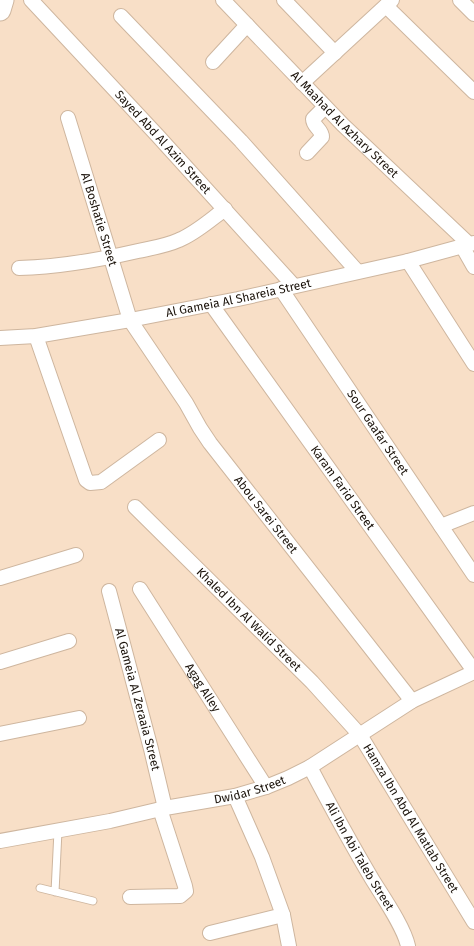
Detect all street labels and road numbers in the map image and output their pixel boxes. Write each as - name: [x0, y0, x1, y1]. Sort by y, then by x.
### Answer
- street label: Al Maahad Al Azhary Street: [288, 68, 402, 181]
- street label: Sayed Abd Al Azim Street: [112, 88, 214, 197]
- street label: Al Boshatie Street: [78, 171, 120, 268]
- street label: Al Gameia Al Shareia Street: [165, 276, 313, 320]
- street label: Sour Gaafar Street: [344, 387, 412, 478]
- street label: Karam Farid Street: [308, 443, 378, 533]
- street label: Abou Sarei Street: [231, 473, 301, 557]
- street label: Khaled Ibn Al Walid Street: [194, 565, 304, 675]
- street label: Al Gameia Al Zeraaia Street: [112, 627, 163, 773]
- street label: Agag Alley: [182, 661, 224, 715]
- street label: Hamza Ibn Abd Al Matlab Street: [360, 741, 462, 896]
- street label: Dwidar Street: [213, 773, 288, 806]
- street label: Ali Ibn Abi Taleb Street: [323, 799, 397, 913]

